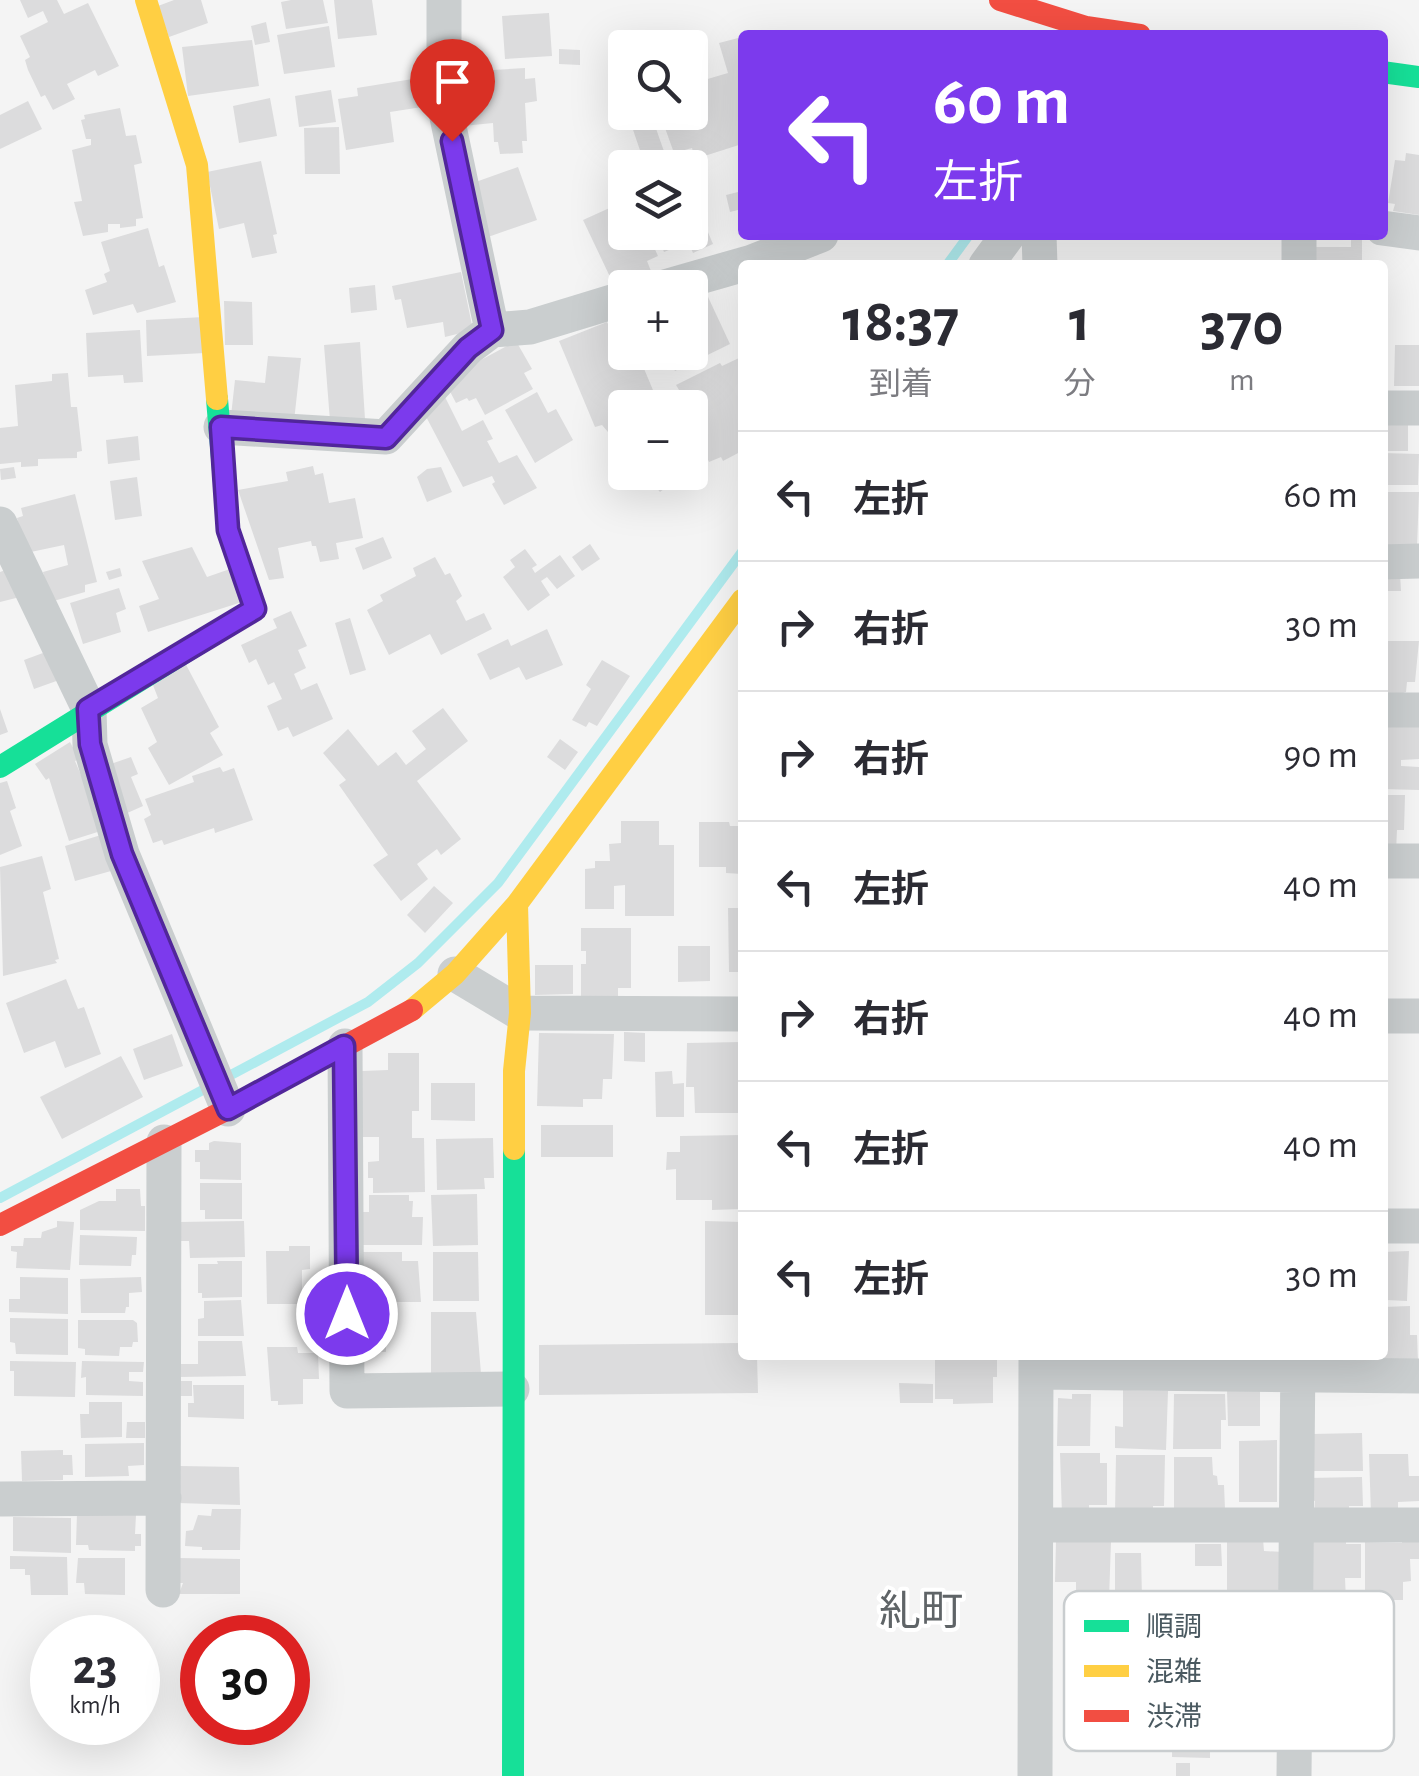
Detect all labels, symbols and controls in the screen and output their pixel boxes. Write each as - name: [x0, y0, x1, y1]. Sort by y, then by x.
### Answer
- map controls: [608, 30, 708, 490]
- button: search: [608, 30, 708, 130]
- pin: [410, 39, 495, 142]
- icon: arrive: [425, 54, 480, 109]
- text: 60 m: [933, 67, 1070, 137]
- icon: left: [768, 70, 898, 200]
- button: layers: [608, 150, 708, 250]
- text: 左折: [933, 161, 1023, 206]
- button: +: [608, 270, 708, 370]
- text: 18:37: [843, 292, 959, 352]
- text: 1: [1069, 292, 1091, 352]
- text: 370: [1200, 296, 1283, 356]
- text: m: [1229, 364, 1255, 396]
- text: 到着: [869, 368, 933, 400]
- text: 分: [1064, 368, 1096, 400]
- button: −: [608, 390, 708, 490]
- icon: left: [768, 469, 823, 524]
- text: 60 m: [1283, 477, 1358, 515]
- text: 左折: [853, 482, 929, 520]
- icon: right: [768, 599, 823, 654]
- text: 30 m: [1286, 607, 1358, 645]
- text: 右折: [853, 612, 929, 650]
- icon: right: [768, 729, 823, 784]
- text: 90 m: [1283, 737, 1358, 775]
- text: 右折: [853, 742, 929, 780]
- icon: left: [768, 859, 823, 914]
- text: 40 m: [1283, 867, 1358, 905]
- text: 左折: [853, 872, 929, 910]
- icon: right: [768, 989, 823, 1044]
- text: 40 m: [1283, 997, 1358, 1035]
- text: 右折: [853, 1002, 929, 1040]
- icon: left: [768, 1119, 823, 1174]
- text: 40 m: [1283, 1127, 1358, 1165]
- text: 左折: [853, 1132, 929, 1170]
- icon: left: [768, 1249, 823, 1304]
- text: 30 m: [1286, 1257, 1358, 1295]
- position arrow: [295, 1262, 399, 1366]
- text: 左折: [853, 1262, 929, 1300]
- district label: 糺町: [879, 1589, 963, 1633]
- legend: [1064, 1591, 1394, 1751]
- text: 順調: [1146, 1613, 1202, 1642]
- speed limit sign: 30: [180, 1615, 310, 1745]
- text: 23: [72, 1643, 118, 1693]
- text: 混雑: [1146, 1657, 1202, 1687]
- text: km/h: [69, 1693, 121, 1718]
- text: 渋滞: [1146, 1702, 1202, 1732]

